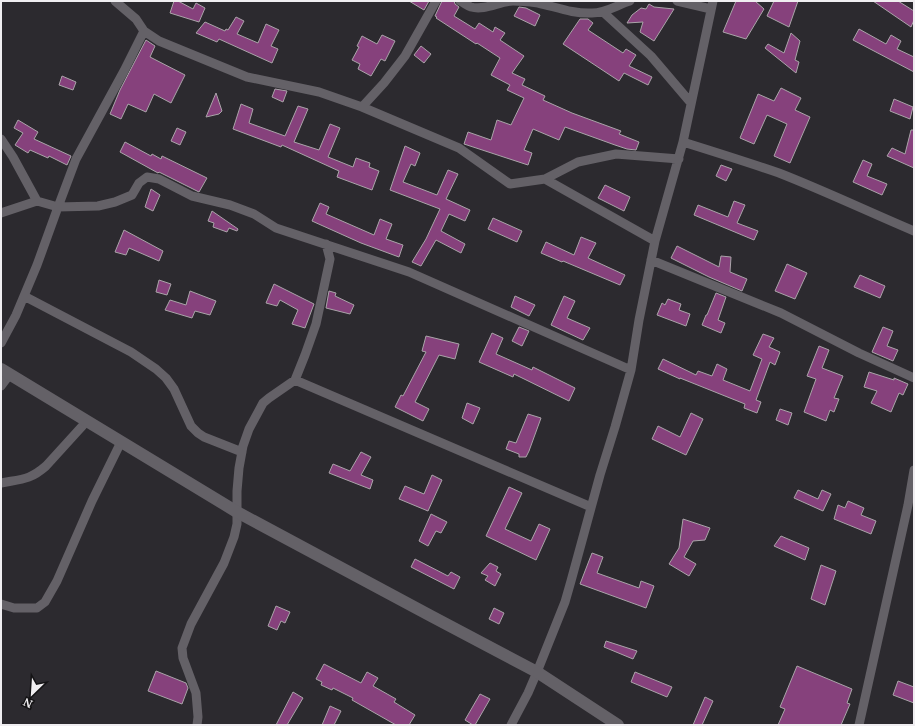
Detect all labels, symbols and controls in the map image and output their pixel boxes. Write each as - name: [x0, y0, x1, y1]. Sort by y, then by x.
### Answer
- north arrow: [12, 674, 52, 714]
- text: N: [20, 695, 35, 712]

